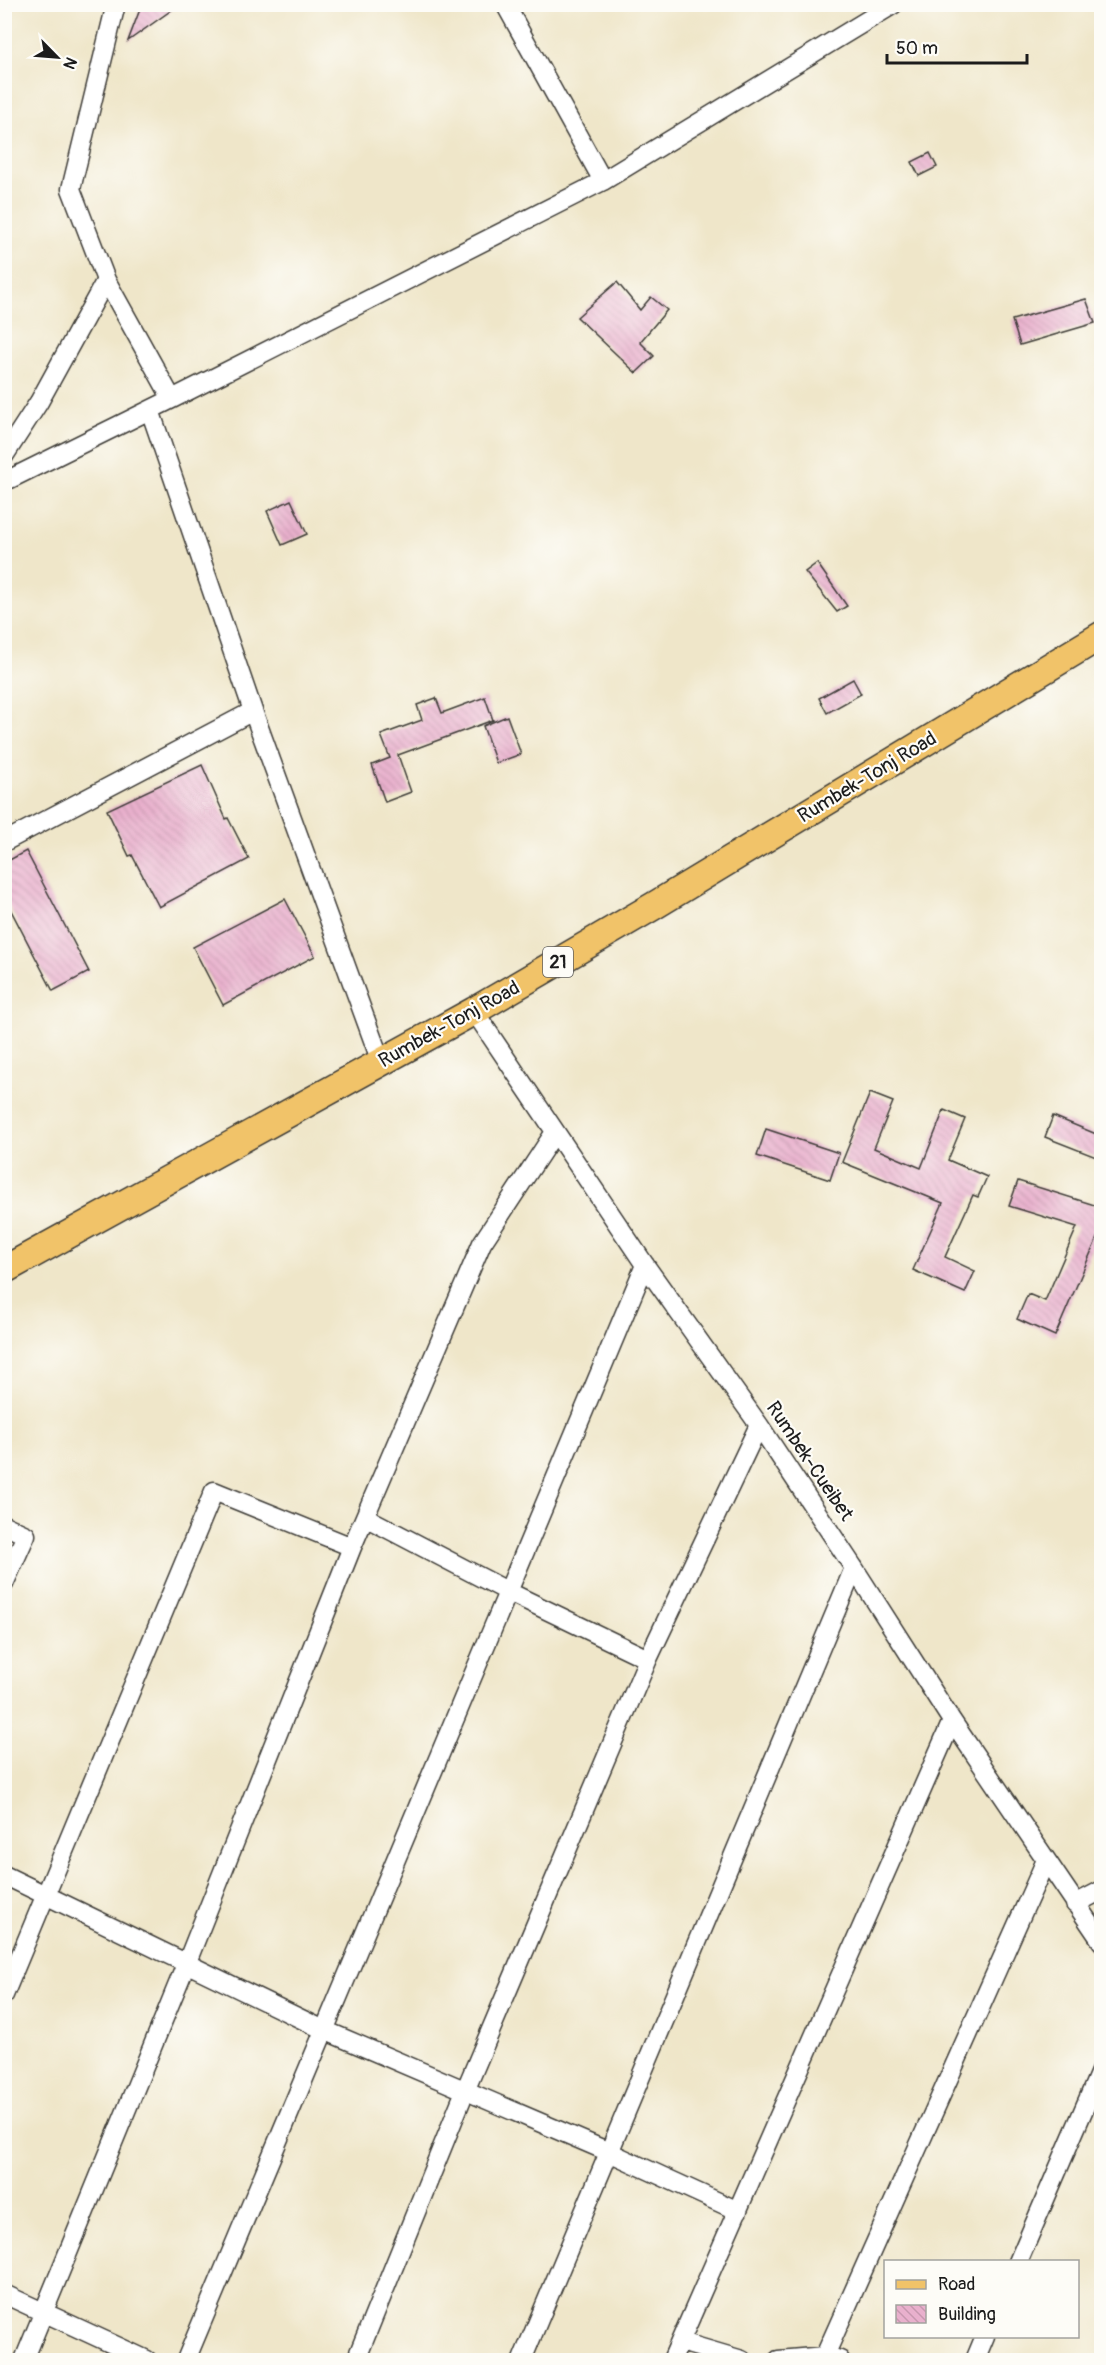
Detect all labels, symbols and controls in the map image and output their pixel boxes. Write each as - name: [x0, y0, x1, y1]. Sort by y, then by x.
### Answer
- north arrow: [27, 27, 87, 87]
- scale bar: [887, 27, 1026, 65]
- text: 50 m: [896, 37, 938, 60]
- text: N: [58, 54, 81, 72]
- street label: Rumbek-Tonj Road: [793, 726, 941, 828]
- road number: 21: [543, 947, 573, 977]
- street label: Rumbek-Tonj Road: [374, 975, 524, 1073]
- street label: Rumbek-Cueibet: [761, 1396, 860, 1526]
- legend: [884, 2260, 1079, 2338]
- text: Road: [938, 2273, 975, 2296]
- text: Building: [938, 2303, 996, 2326]

